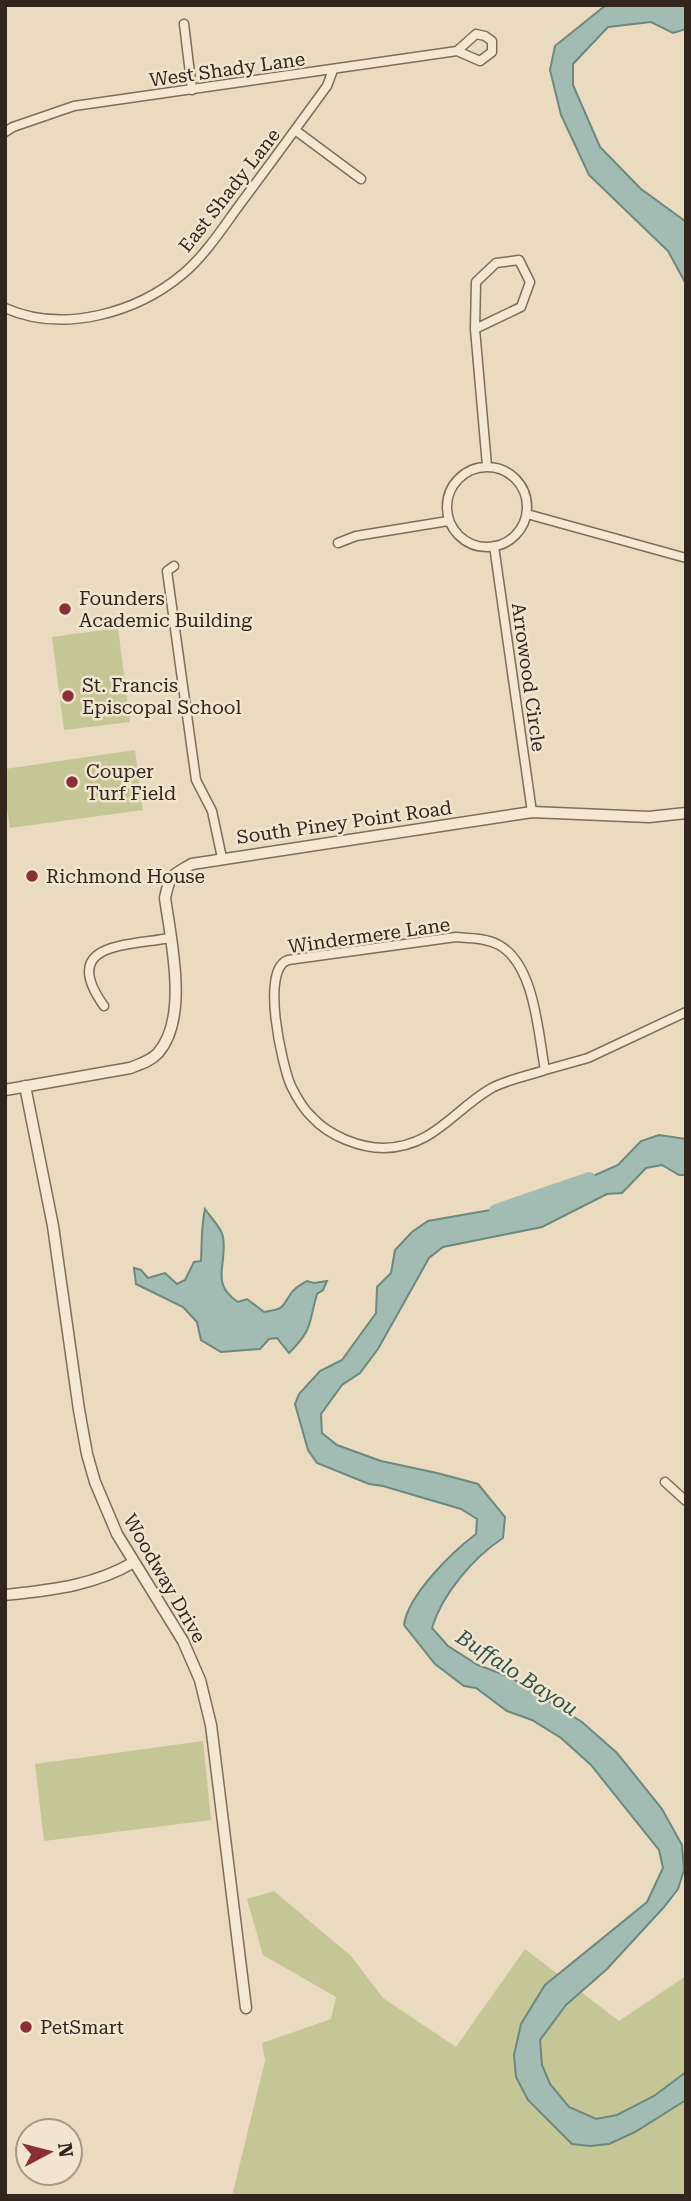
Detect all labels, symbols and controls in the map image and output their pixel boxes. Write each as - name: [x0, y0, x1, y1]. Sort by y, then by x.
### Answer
- street label: West Shady Lane: [148, 47, 307, 92]
- street label: East Shady Lane: [174, 124, 285, 257]
- place label: Founders Academic Building: [79, 587, 252, 632]
- marker: Founders Academic Building: [57, 601, 73, 617]
- street label: Arrowood Circle: [507, 601, 550, 753]
- place label: St. Francis Episcopal School: [82, 674, 242, 719]
- marker: St. Francis Episcopal School: [60, 688, 76, 704]
- place label: Couper Turf Field: [86, 760, 176, 805]
- marker: Couper Turf Field: [64, 774, 80, 790]
- street label: South Piney Point Road: [235, 796, 453, 849]
- place label: Richmond House: [46, 865, 205, 888]
- marker: Richmond House: [24, 868, 40, 884]
- street label: Windermere Lane: [286, 913, 452, 958]
- street label: Woodway Drive: [118, 1510, 211, 1647]
- water label: Buffalo Bayou: [451, 1624, 582, 1721]
- place label: PetSmart: [40, 2016, 124, 2039]
- marker: PetSmart: [18, 2019, 34, 2035]
- north arrow: [14, 2117, 84, 2187]
- text: N: [53, 2141, 78, 2159]

